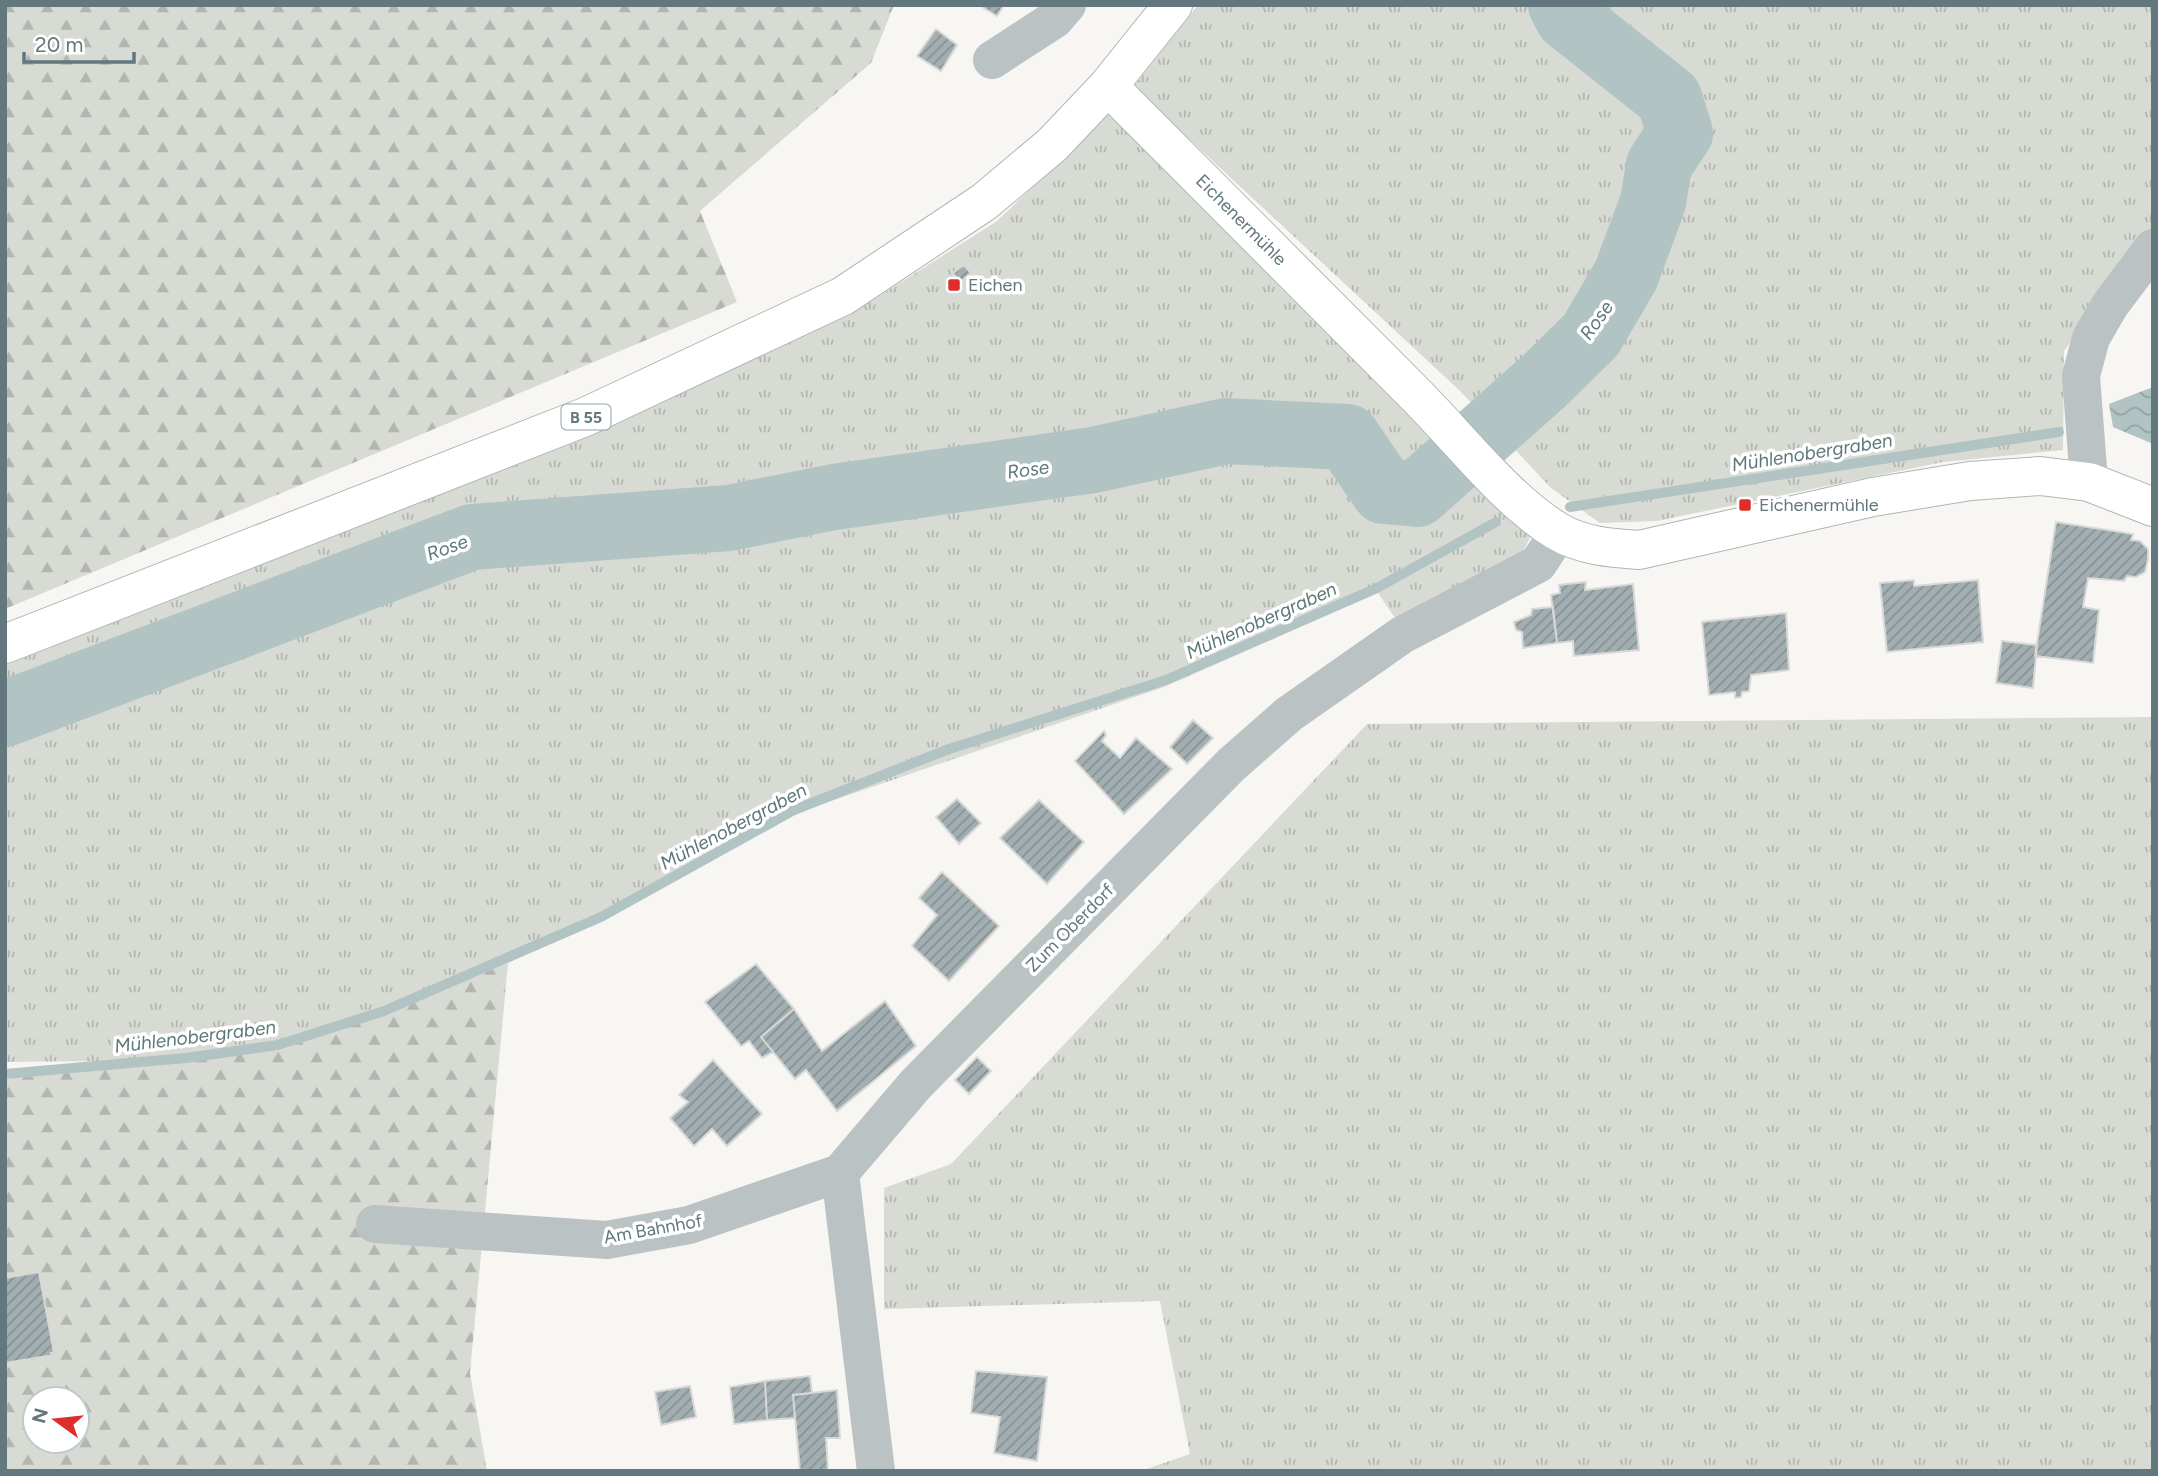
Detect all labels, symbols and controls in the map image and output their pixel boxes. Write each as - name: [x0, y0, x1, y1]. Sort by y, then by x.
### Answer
- scale bar: [24, 21, 135, 65]
- text: 20 m: [35, 32, 83, 57]
- street label: Eichenermühle: [1191, 170, 1291, 270]
- place label: Eichen: [968, 274, 1023, 296]
- marker: Eichen: [946, 277, 962, 293]
- water label: Rose: [1575, 296, 1618, 344]
- road number: B 55: [562, 404, 610, 430]
- water label: Mühlenobergraben: [1730, 428, 1894, 477]
- water label: Rose: [1006, 455, 1051, 484]
- place label: Eichenermühle: [1759, 494, 1879, 516]
- marker: Eichenermühle: [1737, 497, 1753, 513]
- water label: Rose: [423, 529, 472, 566]
- water label: Mühlenobergraben: [1182, 577, 1340, 664]
- water label: Mühlenobergraben: [656, 778, 811, 875]
- street label: Zum Oberdorf: [1021, 879, 1119, 977]
- water label: Mühlenobergraben: [113, 1015, 277, 1058]
- street label: Am Bahnhof: [602, 1209, 704, 1248]
- north arrow: [21, 1385, 91, 1455]
- text: N: [27, 1406, 53, 1426]

